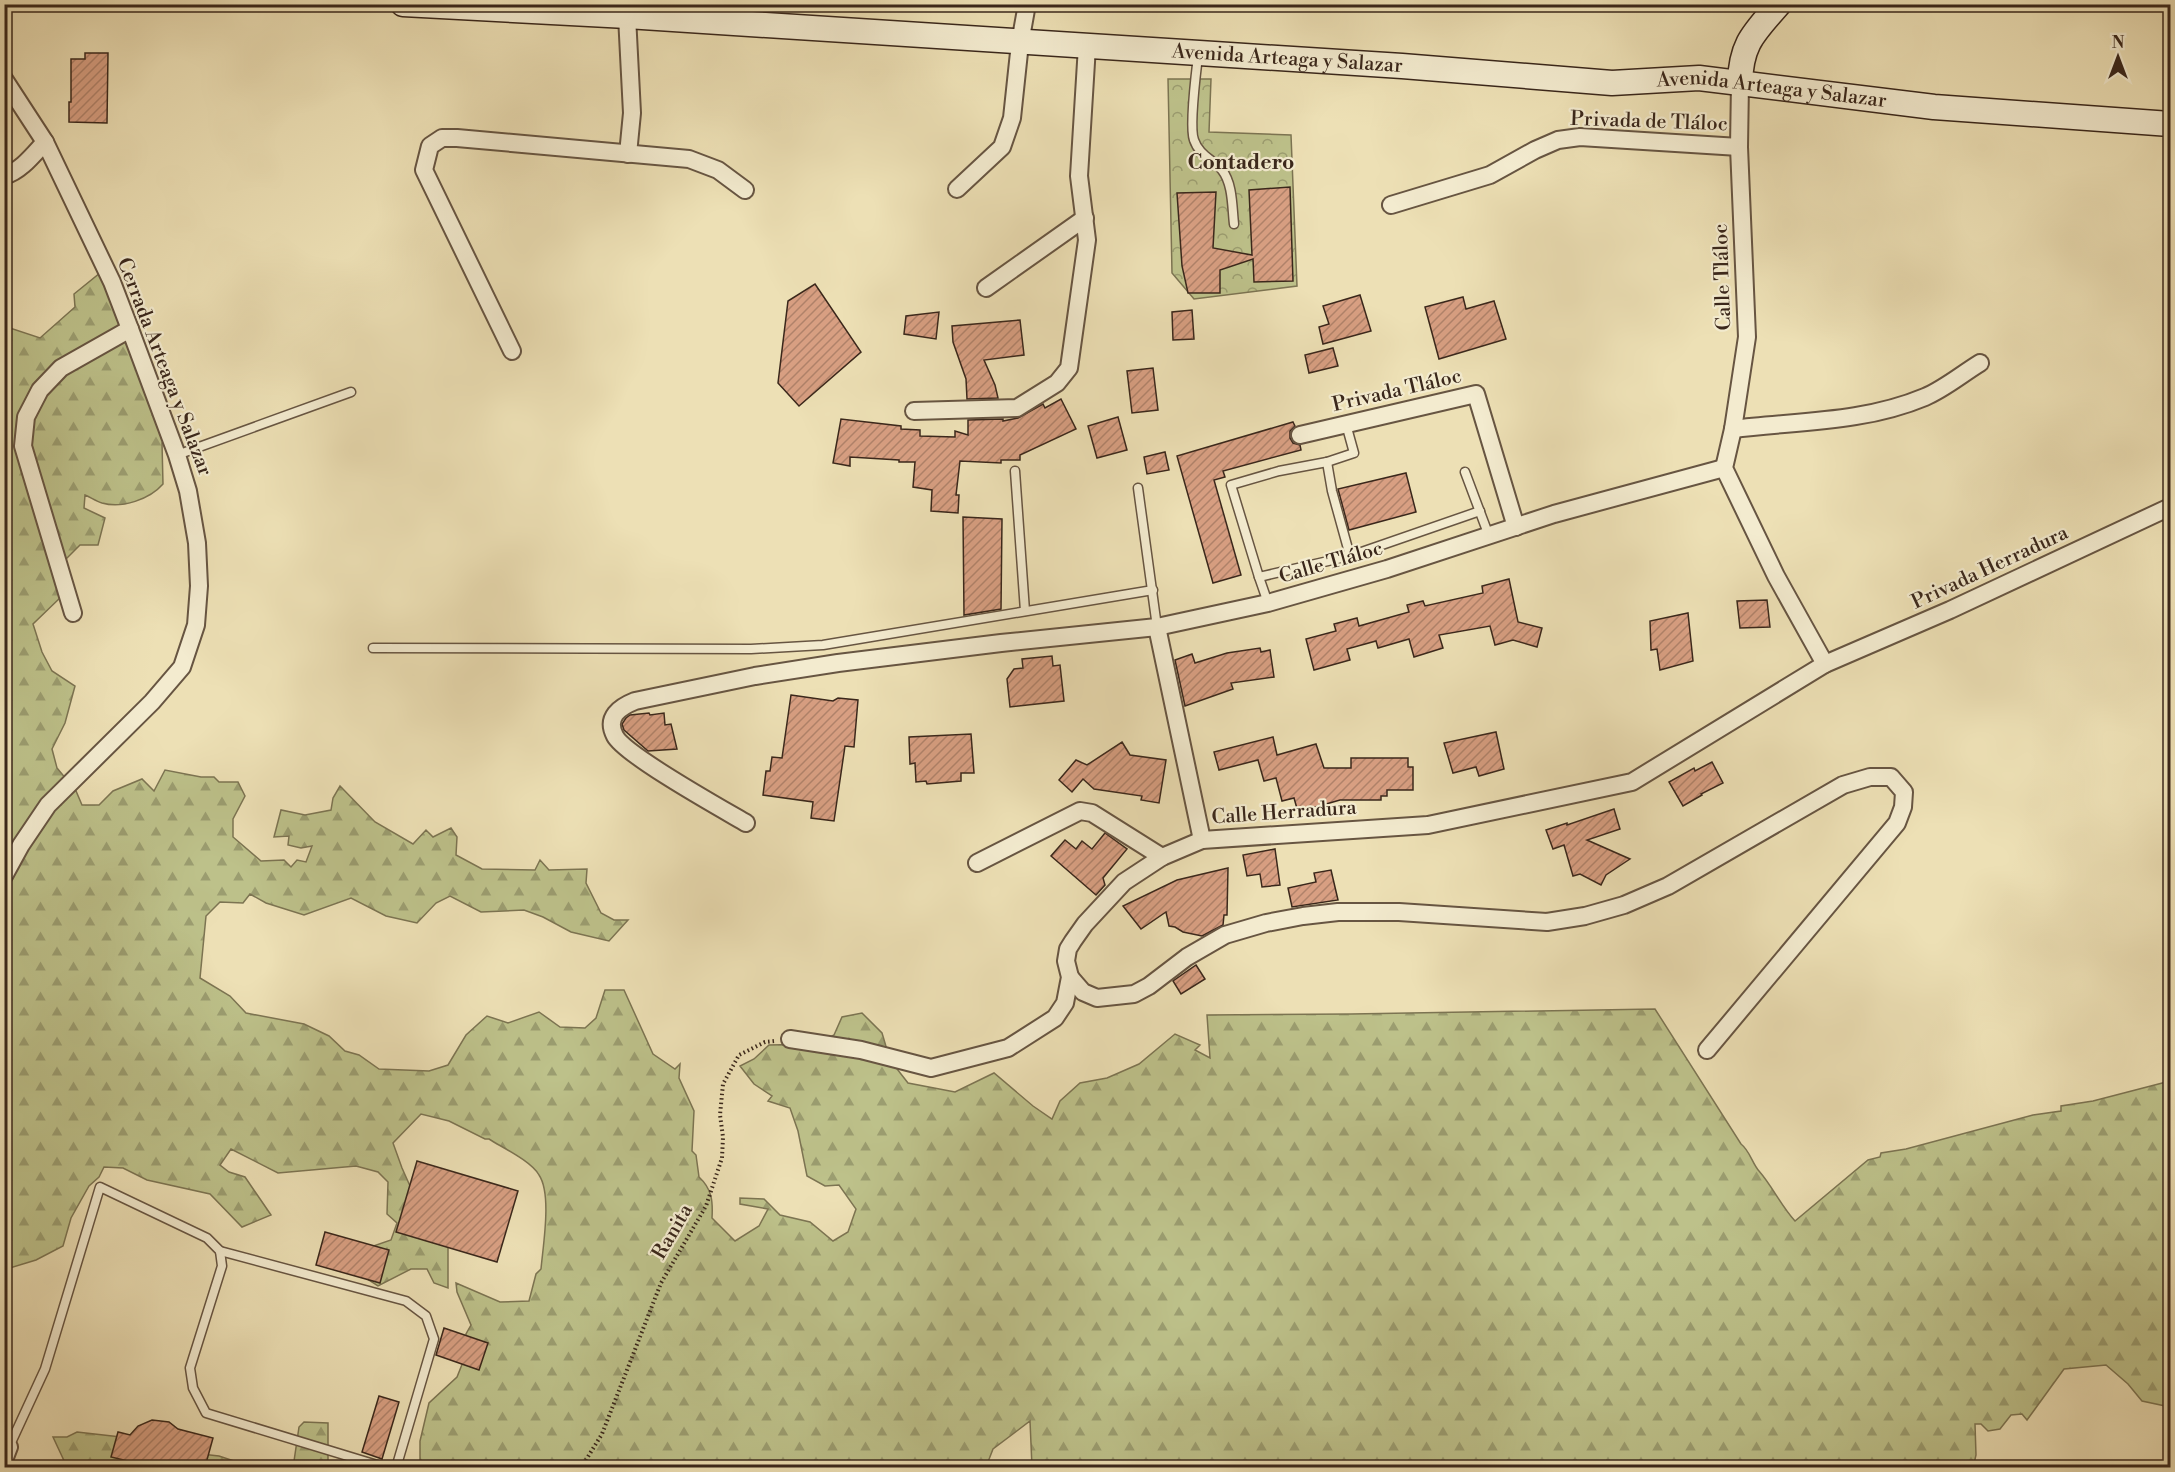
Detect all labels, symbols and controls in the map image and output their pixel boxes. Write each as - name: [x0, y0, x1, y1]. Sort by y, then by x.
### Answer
- north arrow: [2088, 27, 2148, 87]
- text: N: [2112, 33, 2125, 53]
- street label: Avenida Arteaga y Salazar: [1170, 39, 1404, 79]
- street label: Avenida Arteaga y Salazar: [1655, 65, 1888, 114]
- street label: Privada de Tláloc: [1570, 107, 1728, 137]
- district label: Contadero: [1188, 150, 1294, 176]
- street label: Calle Tláloc: [1709, 223, 1737, 331]
- street label: Cerrada Arteaga y Salazar: [111, 254, 217, 480]
- street label: Privada Tláloc: [1330, 364, 1464, 418]
- street label: Privada Herradura: [1908, 520, 2073, 615]
- street label: Calle Tláloc: [1276, 536, 1386, 590]
- street label: Calle Herradura: [1211, 795, 1358, 831]
- street label: Ranita: [647, 1199, 699, 1264]

